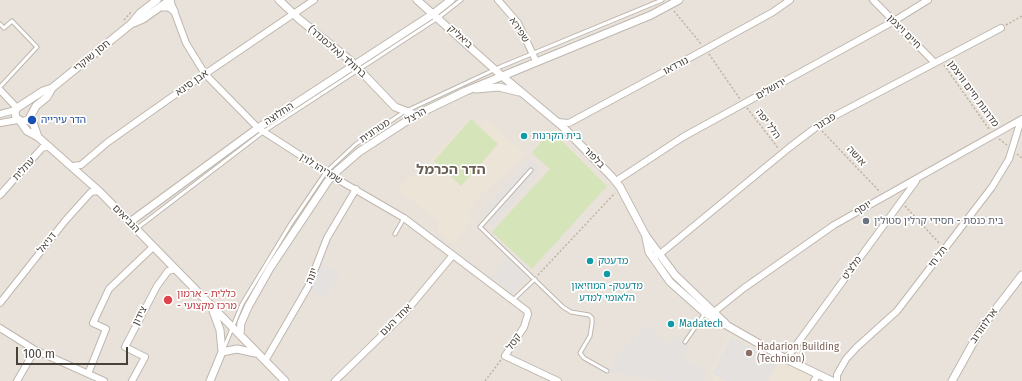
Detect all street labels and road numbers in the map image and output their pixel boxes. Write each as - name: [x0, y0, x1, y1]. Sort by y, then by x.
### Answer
- street label: חיים ויצמן: [885, 13, 923, 51]
- street label: שפירא: [506, 15, 532, 45]
- street label: ברוולד (אלכסנדר): [305, 23, 369, 81]
- street label: ביאליק: [445, 23, 475, 51]
- street label: חסן שוקרי: [71, 38, 113, 74]
- street label: נורדאו: [661, 54, 691, 78]
- street label: מדרגות חיים וויצמן: [945, 58, 1001, 130]
- street label: אבן סינא: [173, 67, 211, 99]
- street label: ירושלים: [754, 76, 788, 102]
- street label: החלוצה: [262, 100, 296, 128]
- street label: הרצל: [403, 105, 429, 127]
- street label: הלל יפה: [753, 107, 783, 141]
- street label: פבזנר: [812, 111, 838, 133]
- street label: מטרונית: [357, 116, 393, 146]
- street label: אושה: [844, 144, 868, 168]
- street label: בלפור: [581, 145, 607, 171]
- street label: שמריהו לוין: [297, 151, 345, 187]
- street label: עתלית: [10, 155, 38, 183]
- street label: יוסף: [852, 198, 874, 218]
- street label: הנביאים: [110, 202, 142, 236]
- street label: דניאל: [35, 230, 59, 256]
- street label: תל חי: [926, 244, 950, 270]
- street label: מלצ'ט: [840, 254, 864, 282]
- street label: יונה: [304, 266, 320, 286]
- street label: אחד העם: [378, 302, 414, 338]
- street label: צידון: [130, 304, 150, 328]
- street label: ארלוזורוב: [968, 306, 1000, 346]
- street label: קסל: [504, 331, 524, 353]

